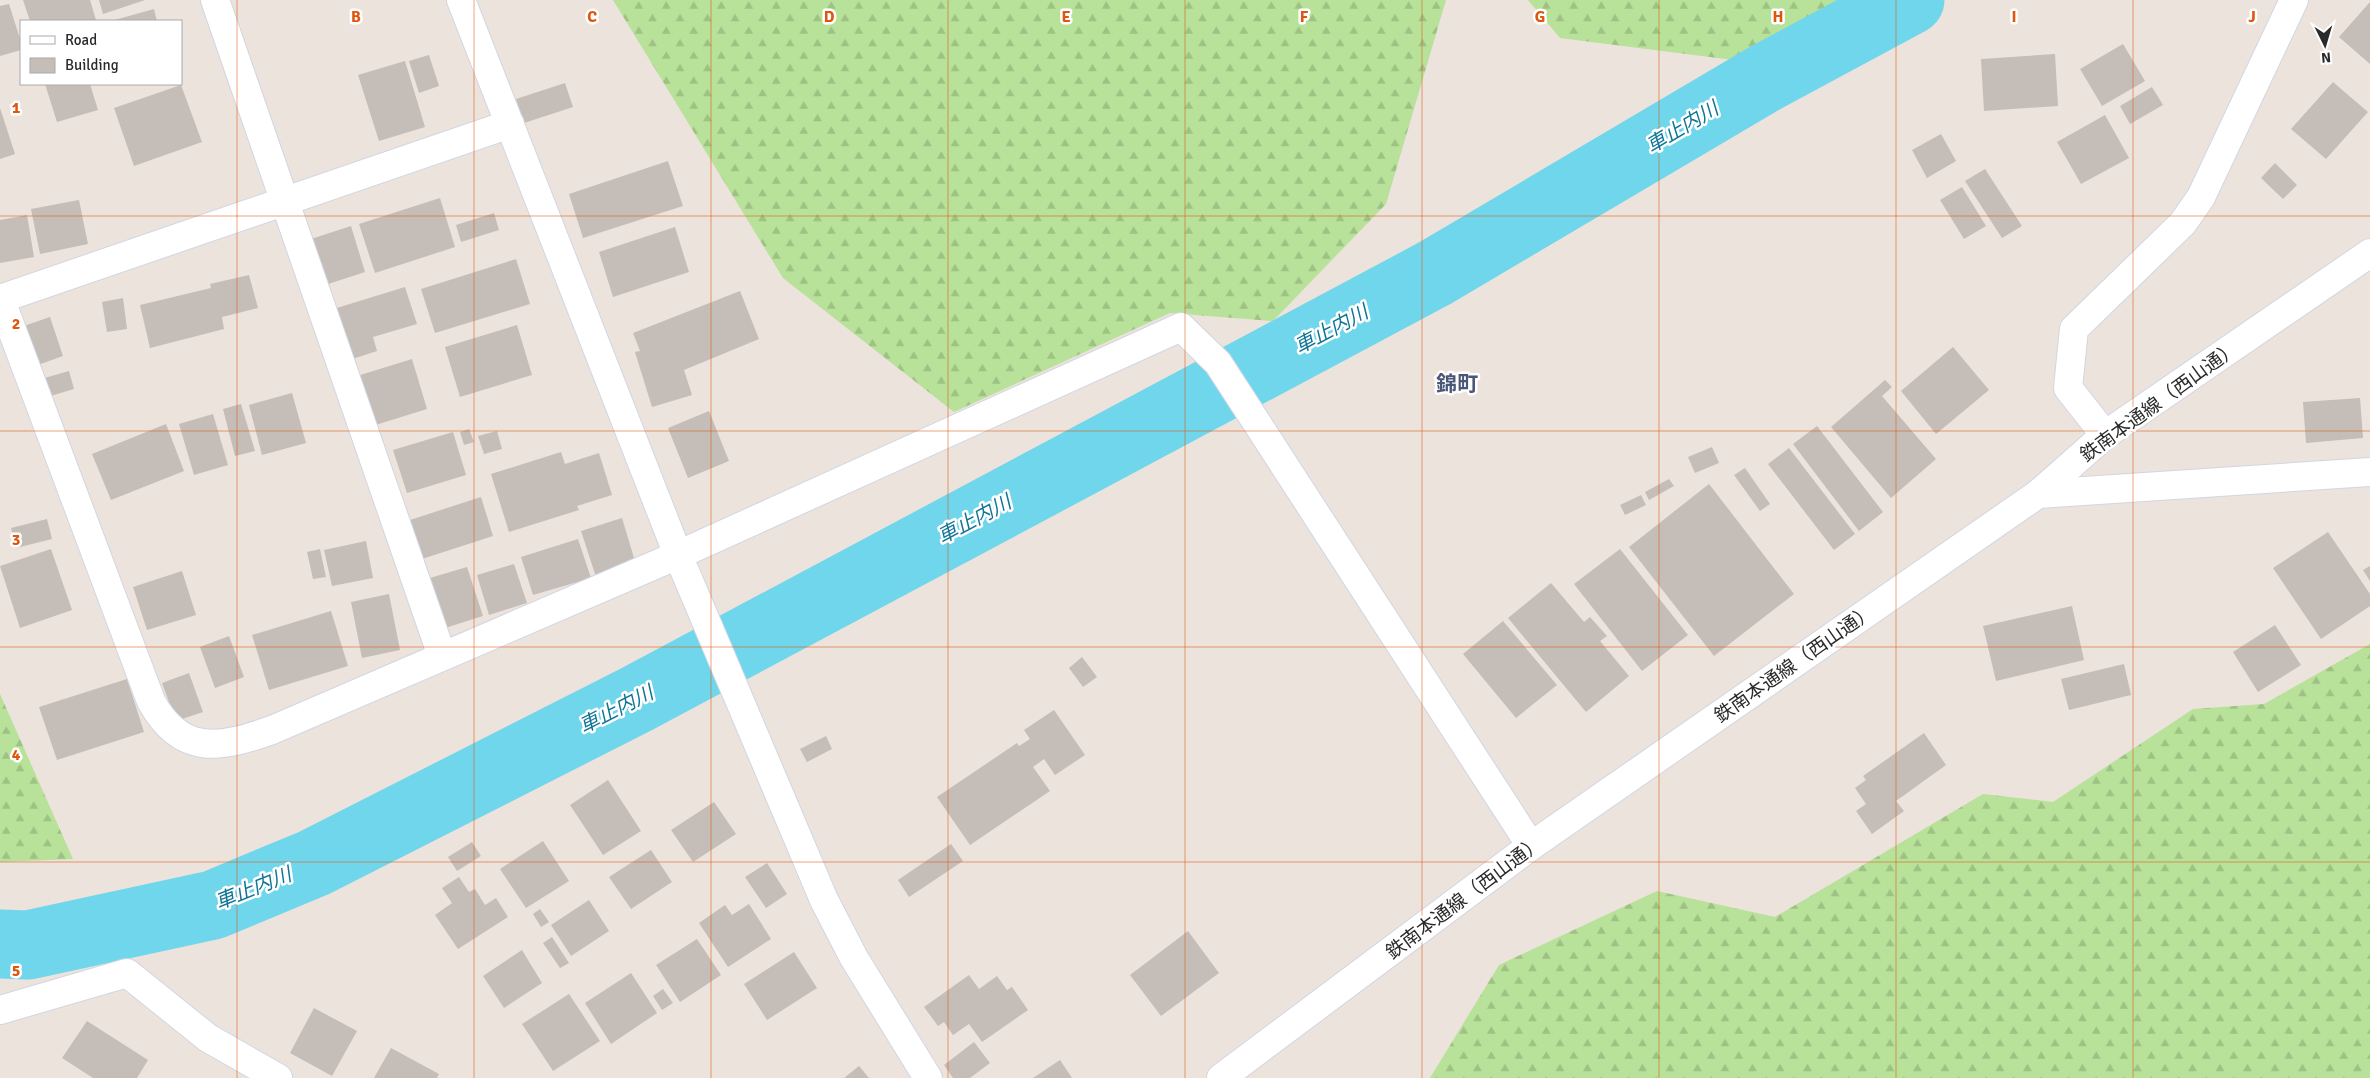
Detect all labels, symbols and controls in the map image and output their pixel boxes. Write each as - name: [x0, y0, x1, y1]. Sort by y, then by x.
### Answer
- text: B: [351, 7, 361, 27]
- text: C: [587, 7, 597, 27]
- text: D: [824, 7, 835, 27]
- text: E: [1061, 7, 1071, 27]
- text: F: [1300, 7, 1309, 27]
- text: G: [1535, 7, 1545, 27]
- text: H: [1773, 7, 1783, 27]
- text: I: [2011, 7, 2017, 27]
- text: J: [2248, 7, 2256, 27]
- legend: [20, 20, 182, 85]
- north arrow: [2300, 20, 2350, 70]
- text: Road: [65, 31, 97, 49]
- text: N: [2320, 49, 2332, 66]
- text: Building: [65, 56, 119, 74]
- water label: 車止内川: [1642, 95, 1725, 159]
- text: 1: [12, 98, 21, 118]
- water label: 車止内川: [1290, 299, 1374, 359]
- text: 2: [12, 314, 20, 334]
- street label: 鉄南本通線（西山通）: [2076, 336, 2244, 467]
- district label: 錦町: [1436, 371, 1478, 397]
- water label: 車止内川: [933, 489, 1017, 549]
- text: 3: [12, 530, 20, 550]
- street label: 鉄南本通線（西山通）: [1710, 599, 1879, 728]
- water label: 車止内川: [575, 679, 659, 739]
- text: 4: [12, 745, 21, 765]
- street label: 鉄南本通線（西山通）: [1382, 831, 1548, 965]
- water label: 車止内川: [211, 861, 297, 915]
- text: 5: [12, 961, 20, 981]

